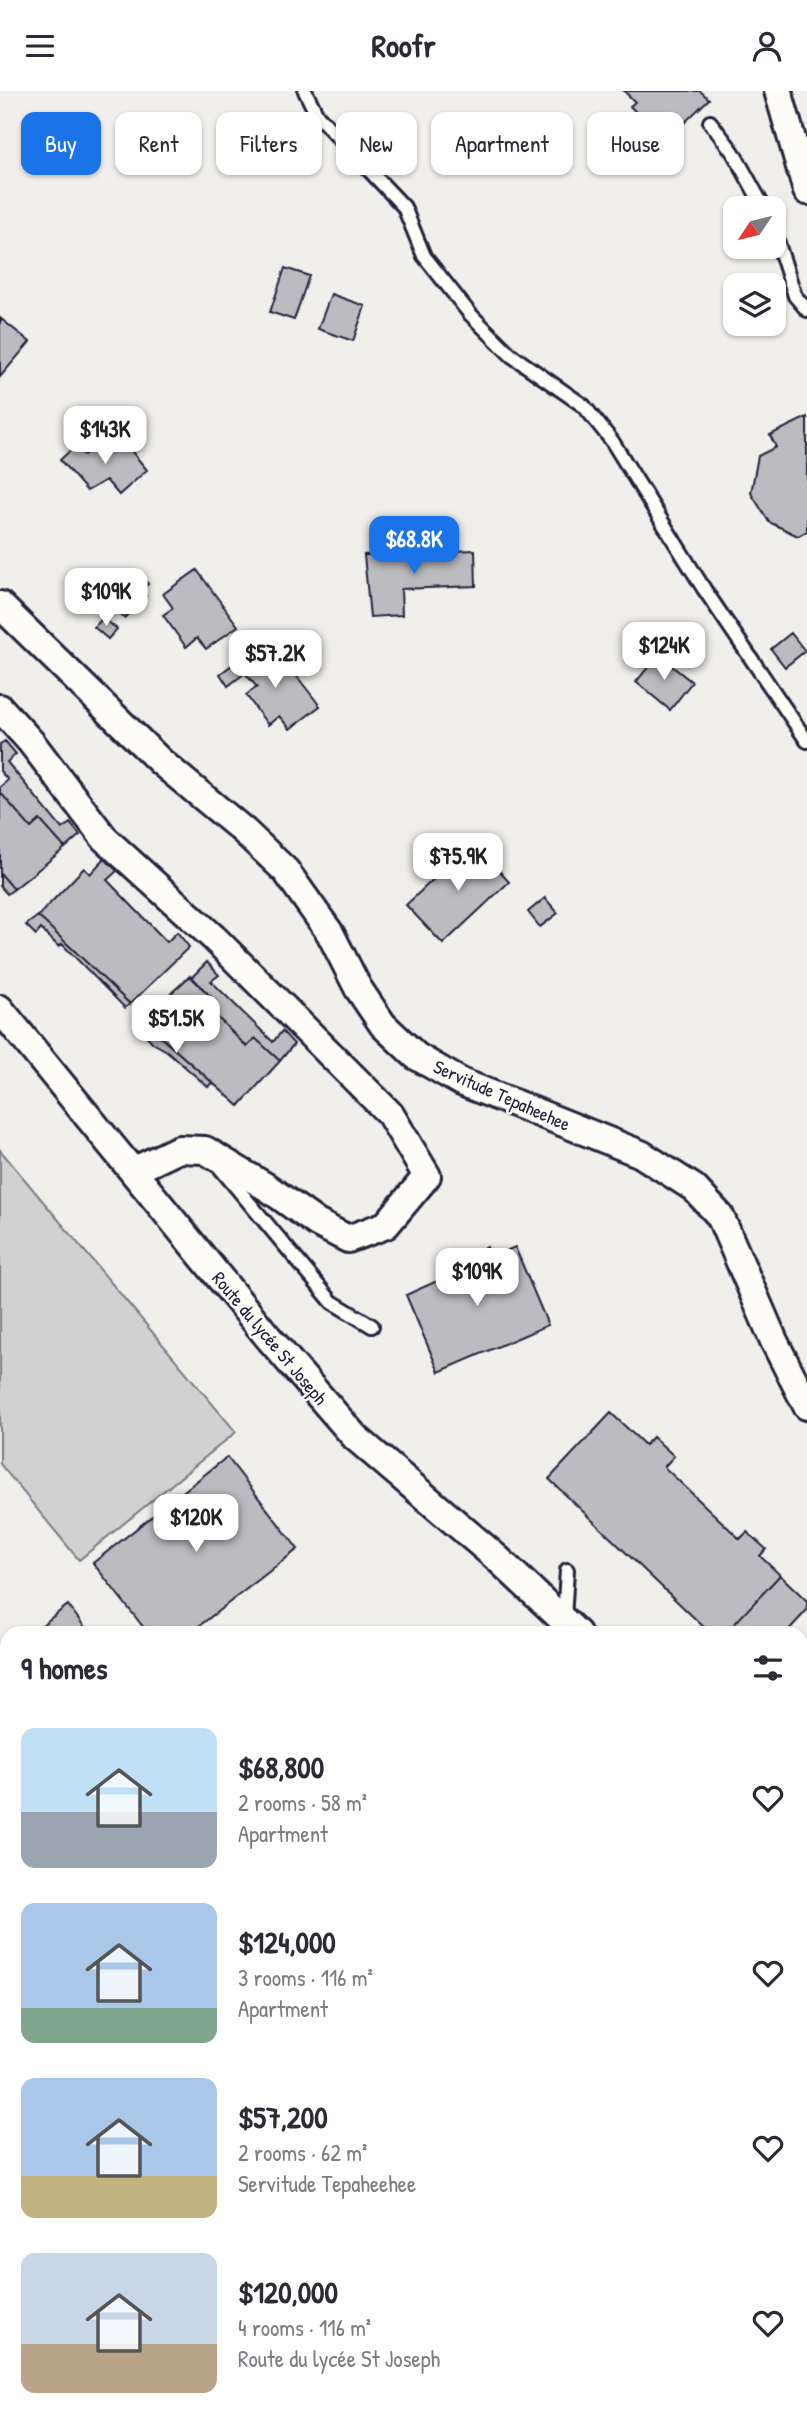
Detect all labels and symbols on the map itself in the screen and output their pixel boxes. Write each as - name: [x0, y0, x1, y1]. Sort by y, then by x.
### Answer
- north arrow: [723, 196, 786, 259]
- pin: $143K: [56, 407, 154, 466]
- pin: $68.8K: [357, 517, 471, 576]
- pin: $109K: [57, 568, 155, 628]
- pin: $124K: [615, 623, 713, 682]
- pin: $57.2K: [218, 631, 332, 690]
- pin: $75.9K: [401, 833, 515, 893]
- pin: $51.5K: [119, 995, 233, 1055]
- street label: Servitude Tepaheehee: [429, 1053, 575, 1137]
- pin: $109K: [428, 1249, 526, 1308]
- street label: Route du lycée St Joseph: [206, 1266, 334, 1410]
- pin: $120K: [147, 1495, 245, 1554]

